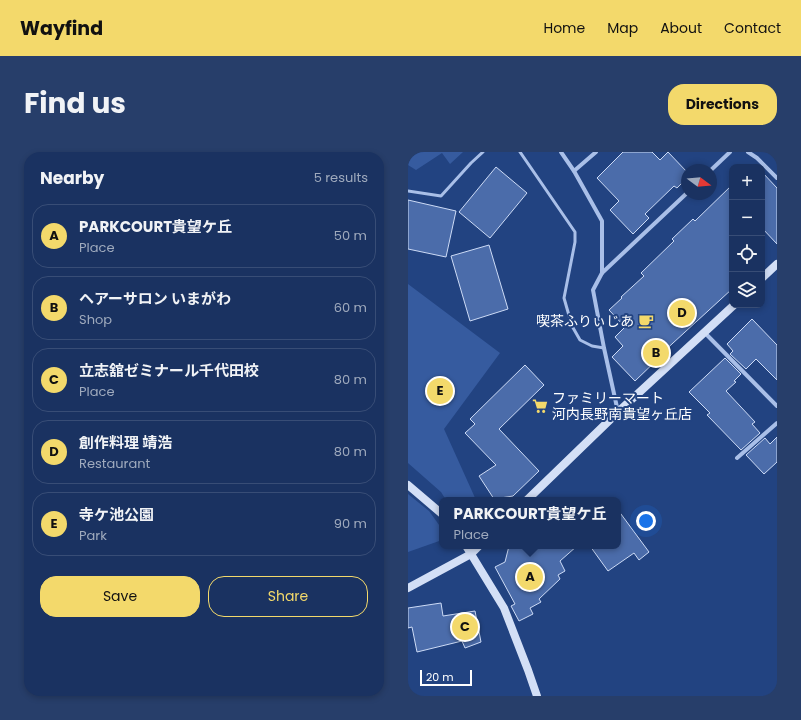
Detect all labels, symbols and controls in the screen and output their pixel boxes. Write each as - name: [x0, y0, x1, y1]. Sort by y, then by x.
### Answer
- text: Wayfind: [20, 15, 103, 42]
- text: Home: [543, 18, 585, 38]
- text: Map: [607, 18, 638, 38]
- text: About: [660, 18, 702, 38]
- text: Contact: [724, 18, 781, 38]
- text: Find us: [24, 84, 126, 123]
- button: Directions: [668, 84, 777, 125]
- north arrow: [681, 164, 717, 200]
- map controls: [729, 164, 765, 308]
- button: +: [729, 164, 765, 200]
- text: Nearby: [40, 166, 104, 190]
- text: 5 results: [314, 168, 368, 187]
- button: −: [729, 200, 765, 236]
- text: PARKCOURT貴望ケ丘: [79, 216, 232, 237]
- text: A: [49, 226, 59, 245]
- text: 50 m: [334, 226, 367, 245]
- button: locate: [729, 236, 765, 272]
- text: Place: [79, 238, 114, 257]
- button: layers: [729, 272, 765, 308]
- text: ヘアーサロン いまがわ: [79, 288, 231, 309]
- text: B: [50, 298, 58, 317]
- text: 60 m: [334, 298, 367, 317]
- pin: D: [669, 298, 695, 328]
- text: Shop: [79, 310, 112, 329]
- place label: 喫茶ふりぃじあ: [536, 311, 634, 331]
- cafe icon: 喫茶ふりぃじあ: [637, 312, 655, 330]
- pin: B: [643, 338, 669, 368]
- text: 立志舘ゼミナール千代田校: [79, 360, 259, 381]
- text: C: [49, 370, 59, 389]
- text: 80 m: [334, 370, 367, 389]
- pin: E: [427, 376, 453, 406]
- text: Place: [79, 382, 114, 401]
- place label: ファミリーマート 河内長野南貴望ヶ丘店: [552, 388, 692, 424]
- supermarket icon: ファミリーマート 河内長野南貴望ヶ丘店: [531, 397, 549, 415]
- text: 創作料理 靖浩: [79, 432, 172, 453]
- text: D: [49, 442, 59, 461]
- text: 80 m: [334, 442, 367, 461]
- text: Restaurant: [79, 454, 150, 473]
- popup: [439, 497, 621, 549]
- text: PARKCOURT貴望ケ丘: [453, 503, 607, 524]
- text: 寺ケ池公園: [79, 504, 154, 525]
- your location: [636, 511, 656, 531]
- text: E: [50, 514, 58, 533]
- text: 90 m: [334, 514, 367, 533]
- text: Place: [453, 525, 489, 544]
- text: Park: [79, 526, 107, 545]
- pin: A: [517, 562, 543, 592]
- button: Save: [40, 576, 200, 617]
- button: Share: [208, 576, 368, 617]
- pin: C: [452, 612, 478, 642]
- scale bar: [420, 668, 472, 687]
- text: 20 m: [426, 669, 454, 685]

